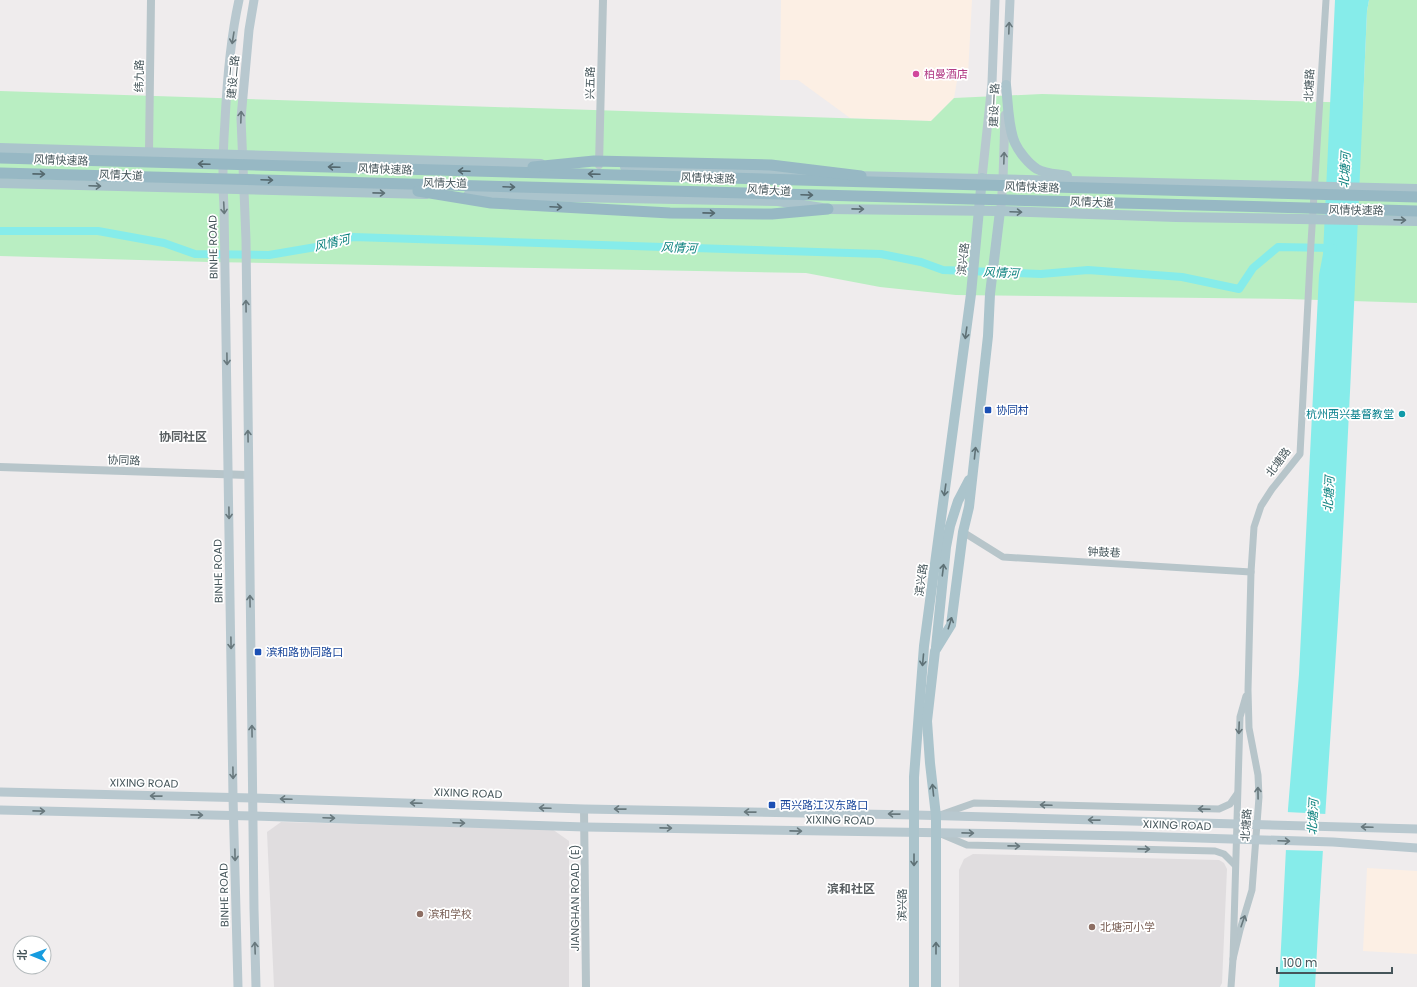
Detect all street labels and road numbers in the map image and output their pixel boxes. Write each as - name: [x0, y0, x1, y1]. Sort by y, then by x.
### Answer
- street label: 建设二路: [223, 54, 243, 100]
- street label: 纬九路: [131, 59, 147, 93]
- street label: 兴五路: [582, 66, 598, 100]
- street label: 北塘路: [1300, 68, 1318, 102]
- street label: 建设一路: [985, 83, 1003, 127]
- street label: 风情快速路: [33, 151, 89, 169]
- street label: 风情快速路: [357, 160, 413, 178]
- street label: 风情大道: [99, 166, 143, 184]
- street label: 风情快速路: [680, 169, 736, 187]
- street label: 风情大道: [423, 175, 467, 191]
- street label: 风情快速路: [1004, 178, 1060, 196]
- street label: 风情大道: [746, 180, 792, 200]
- street label: 风情大道: [1070, 193, 1114, 211]
- street label: 风情快速路: [1328, 202, 1384, 218]
- street label: BINHE ROAD: [204, 215, 222, 279]
- street label: 滨兴路: [953, 242, 973, 276]
- street label: 北塘路: [1262, 444, 1294, 480]
- street label: 协同路: [107, 451, 141, 469]
- street label: BINHE ROAD: [209, 539, 227, 603]
- street label: 钟鼓巷: [1087, 543, 1121, 561]
- street label: 滨兴路: [911, 563, 931, 597]
- street label: XIXING ROAD: [109, 774, 179, 792]
- street label: XIXING ROAD: [433, 784, 503, 802]
- street label: 北塘路: [1237, 808, 1255, 842]
- street label: XIXING ROAD: [805, 811, 875, 829]
- street label: XIXING ROAD: [1142, 816, 1212, 834]
- street label: JIANGHAN ROAD (E): [567, 844, 583, 952]
- street label: BINHE ROAD: [215, 863, 233, 927]
- street label: 滨兴路: [894, 889, 910, 922]

